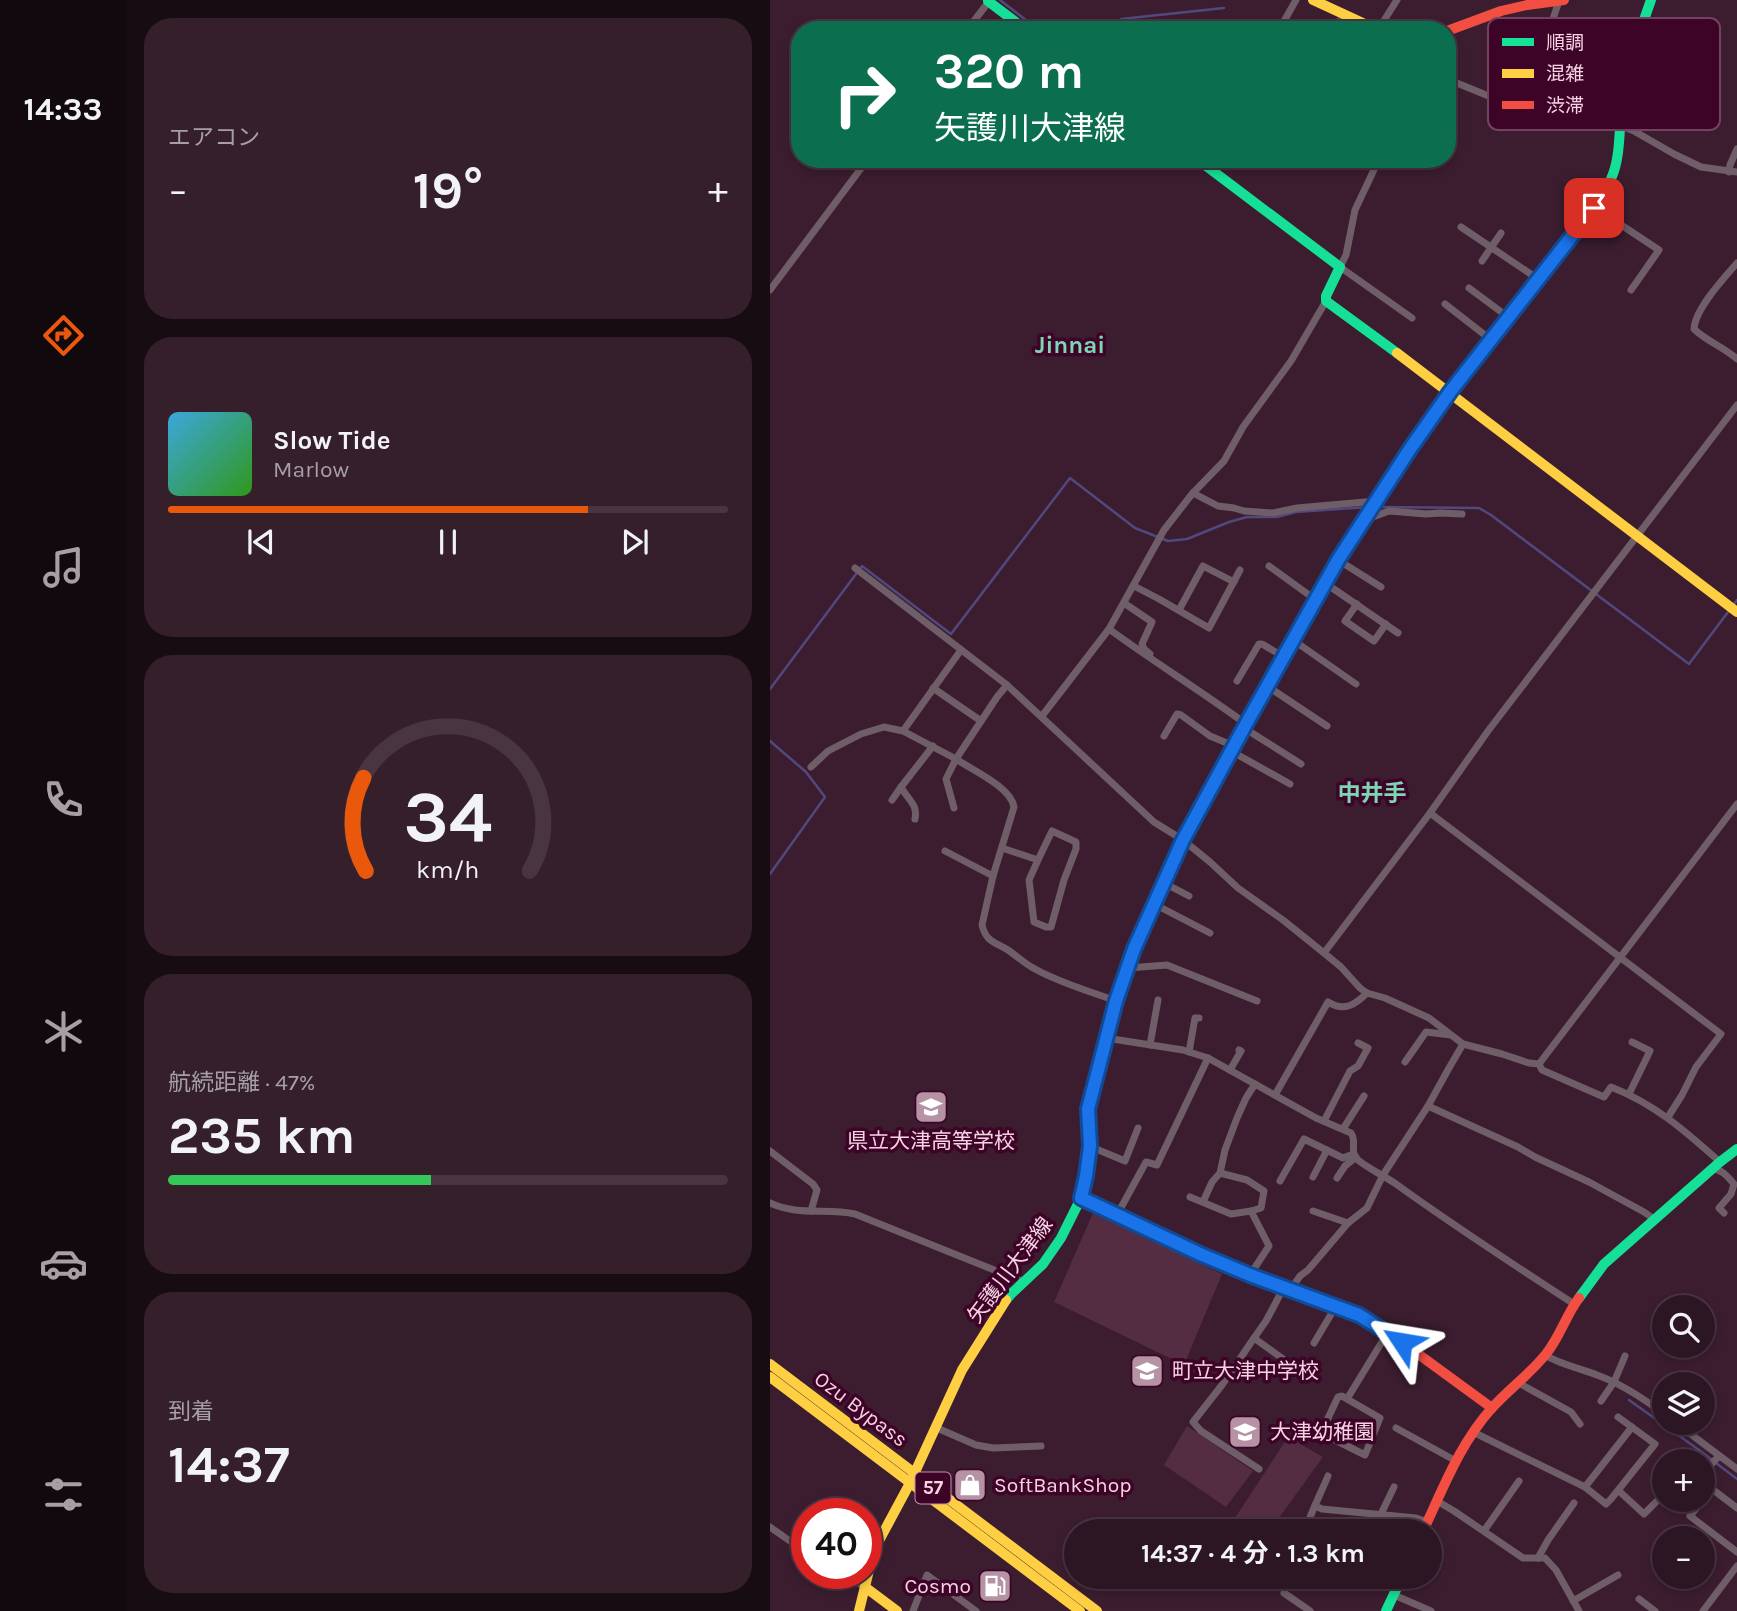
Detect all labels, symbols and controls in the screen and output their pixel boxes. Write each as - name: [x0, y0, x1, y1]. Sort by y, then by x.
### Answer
- legend: [1488, 18, 1720, 130]
- text: 順調: [1546, 32, 1584, 54]
- text: 320 m: [934, 43, 1084, 100]
- icon: right: [819, 49, 910, 140]
- text: 混雑: [1546, 63, 1584, 85]
- text: 14:33: [24, 91, 102, 128]
- text: 渋滞: [1546, 95, 1584, 117]
- text: 矢護川大津線: [934, 110, 1126, 147]
- text: エアコン: [168, 124, 260, 151]
- text: 19°: [413, 160, 483, 221]
- text: −: [168, 168, 188, 213]
- text: +: [708, 168, 728, 213]
- pin: [1564, 178, 1624, 238]
- icon: arrive: [1575, 189, 1613, 227]
- icon: directions: [39, 311, 88, 360]
- district label: Jinnai: [1035, 331, 1105, 359]
- text: Slow Tide: [273, 425, 391, 456]
- text: Marlow: [273, 456, 349, 483]
- icon: previous: [242, 523, 280, 561]
- icon: pause: [429, 523, 467, 561]
- icon: next: [616, 523, 654, 561]
- icon: music: [39, 543, 88, 592]
- icon: phone: [39, 775, 88, 824]
- text: 34: [404, 775, 492, 860]
- district label: 中井手: [1338, 780, 1407, 807]
- text: km/h: [416, 855, 480, 884]
- icon: climate: [39, 1007, 88, 1056]
- text: 航続距離 · 47%: [168, 1069, 315, 1096]
- school or university icon: 県立大津高等学校: [912, 1088, 950, 1126]
- text: 235 km: [168, 1105, 355, 1166]
- place label: 県立大津高等学校: [847, 1129, 1015, 1153]
- street label: 矢護川大津線: [963, 1212, 1057, 1328]
- icon: car: [39, 1239, 88, 1288]
- map controls: [1652, 1295, 1715, 1589]
- button: search: [1652, 1295, 1715, 1358]
- position arrow: [1365, 1305, 1439, 1379]
- school or university icon: 町立大津中学校: [1128, 1352, 1166, 1390]
- place label: 町立大津中学校: [1172, 1359, 1319, 1383]
- street label: Ozu Bypass: [810, 1366, 912, 1452]
- button: layers: [1652, 1372, 1715, 1435]
- text: 到着: [168, 1398, 214, 1425]
- school or university icon: 大津幼稚園: [1226, 1413, 1264, 1451]
- place label: 大津幼稚園: [1270, 1420, 1375, 1444]
- text: 14:37: [168, 1434, 290, 1495]
- button: +: [1652, 1449, 1715, 1512]
- shop icon: SoftBankShop: [951, 1466, 989, 1504]
- icon: filters: [39, 1470, 88, 1519]
- road number: 57: [916, 1472, 950, 1504]
- place label: SoftBankShop: [994, 1473, 1132, 1497]
- speed limit sign: 40: [791, 1498, 882, 1589]
- button: −: [1652, 1526, 1715, 1589]
- text: 14:37 · 4 分 · 1.3 km: [1141, 1538, 1365, 1569]
- fuel station icon: Cosmo: [976, 1567, 1014, 1605]
- place label: Cosmo: [904, 1574, 971, 1598]

